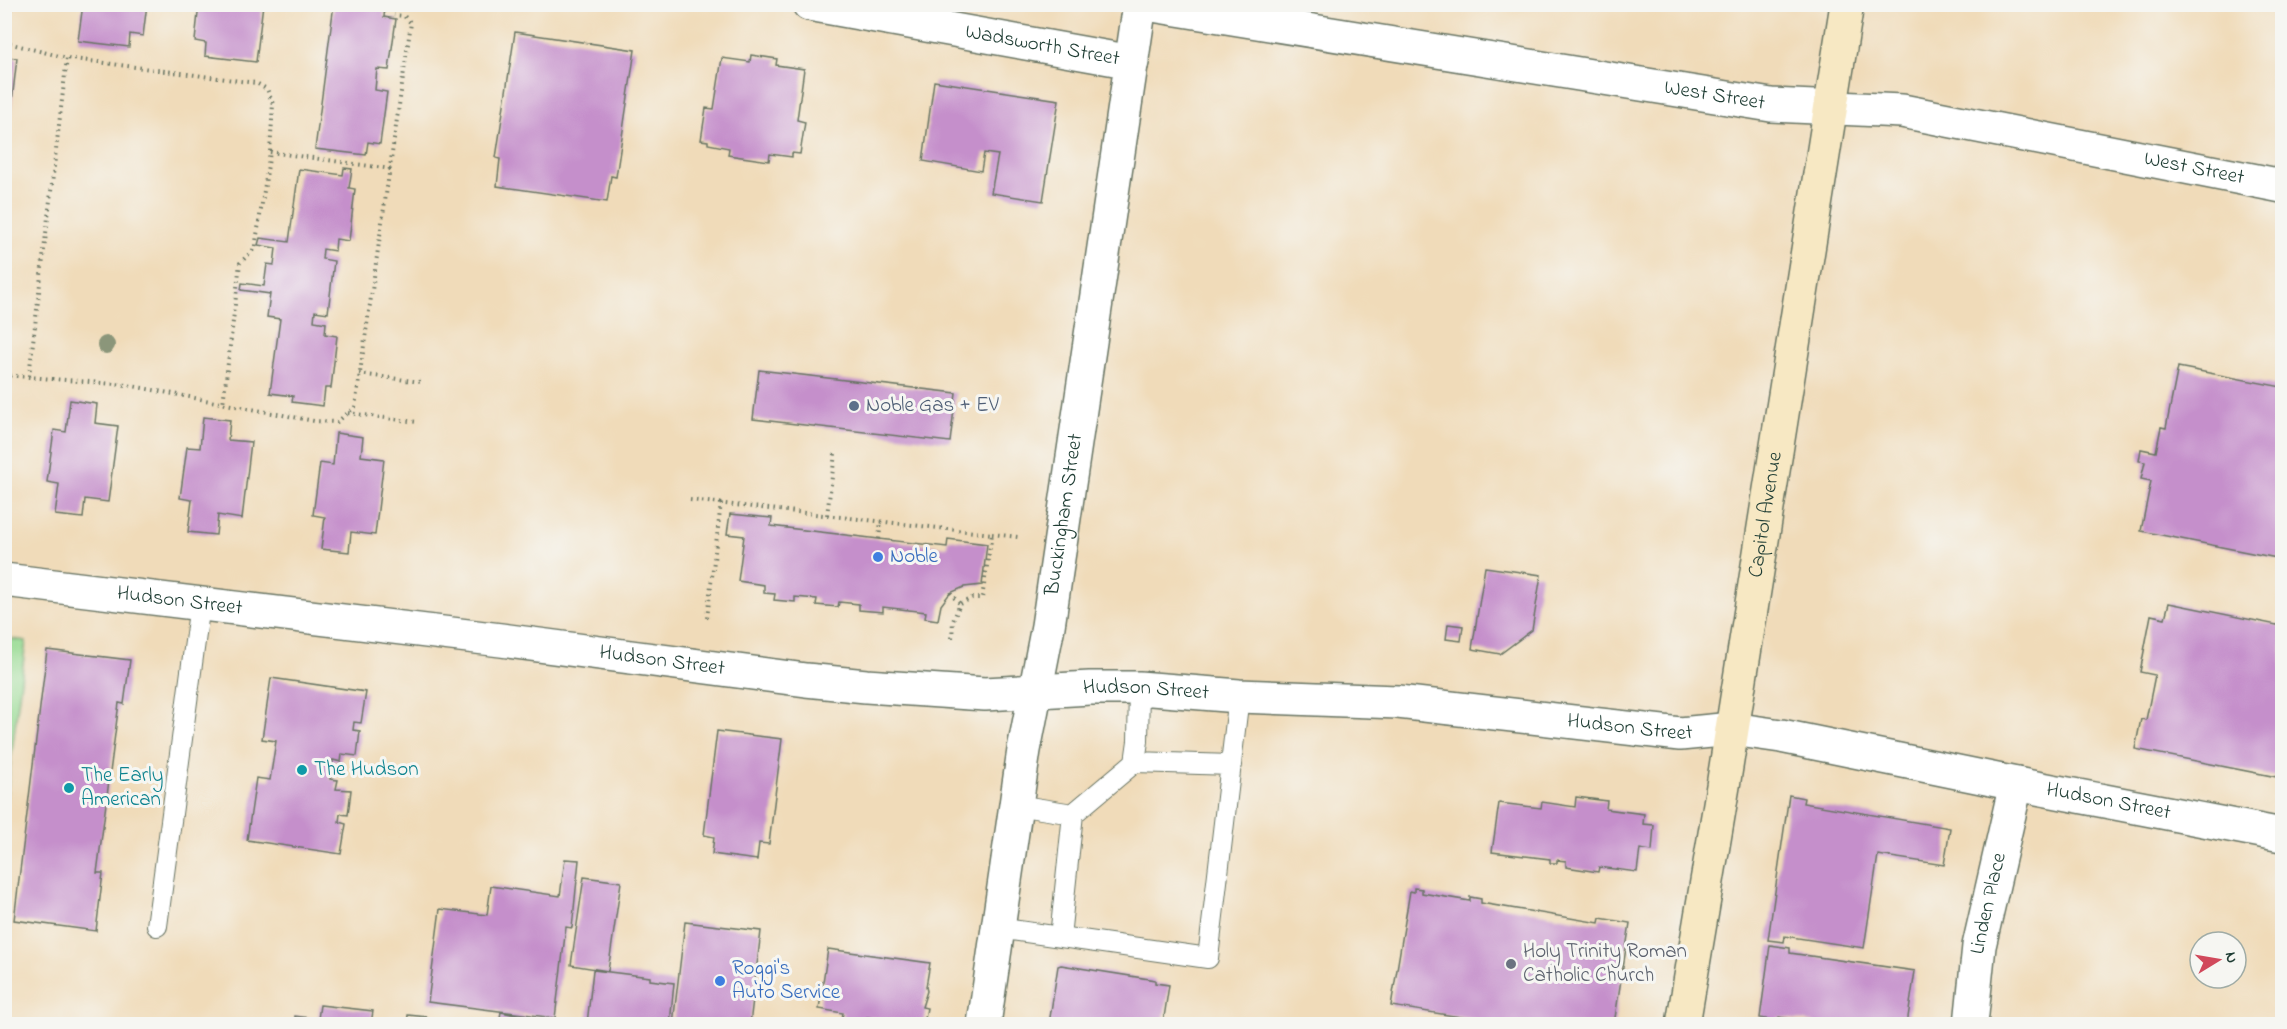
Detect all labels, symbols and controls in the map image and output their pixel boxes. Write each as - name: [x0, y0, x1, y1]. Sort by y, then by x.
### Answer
- street label: Wadsworth Street: [963, 17, 1122, 74]
- street label: West Street: [1662, 73, 1767, 119]
- street label: West Street: [2141, 144, 2247, 193]
- place label: Noble Gas + EV: [866, 391, 999, 421]
- marker: Noble Gas + EV: [847, 399, 861, 413]
- street label: Buckingham Street: [1038, 431, 1091, 598]
- street label: Capitol Avenue: [1741, 449, 1791, 580]
- place label: Noble: [890, 542, 938, 572]
- marker: Noble: [871, 550, 885, 564]
- street label: Hudson Street: [115, 579, 244, 624]
- street label: Hudson Street: [598, 638, 727, 684]
- street label: Hudson Street: [1082, 673, 1210, 709]
- street label: Hudson Street: [1566, 706, 1694, 749]
- place label: The Hudson: [314, 755, 419, 785]
- place label: The Early American: [81, 761, 163, 815]
- marker: The Hudson: [295, 763, 309, 777]
- street label: Hudson Street: [2044, 775, 2173, 828]
- marker: The Early American: [62, 781, 76, 795]
- street label: Linden Place: [1963, 849, 2015, 956]
- north arrow: [2188, 930, 2248, 990]
- place label: Holy Trinity Roman Catholic Church: [1523, 937, 1687, 991]
- text: N: [2218, 950, 2244, 965]
- place label: Roggi's Auto Service: [732, 954, 841, 1008]
- marker: Holy Trinity Roman Catholic Church: [1504, 957, 1518, 971]
- marker: Roggi's Auto Service: [713, 974, 727, 988]

